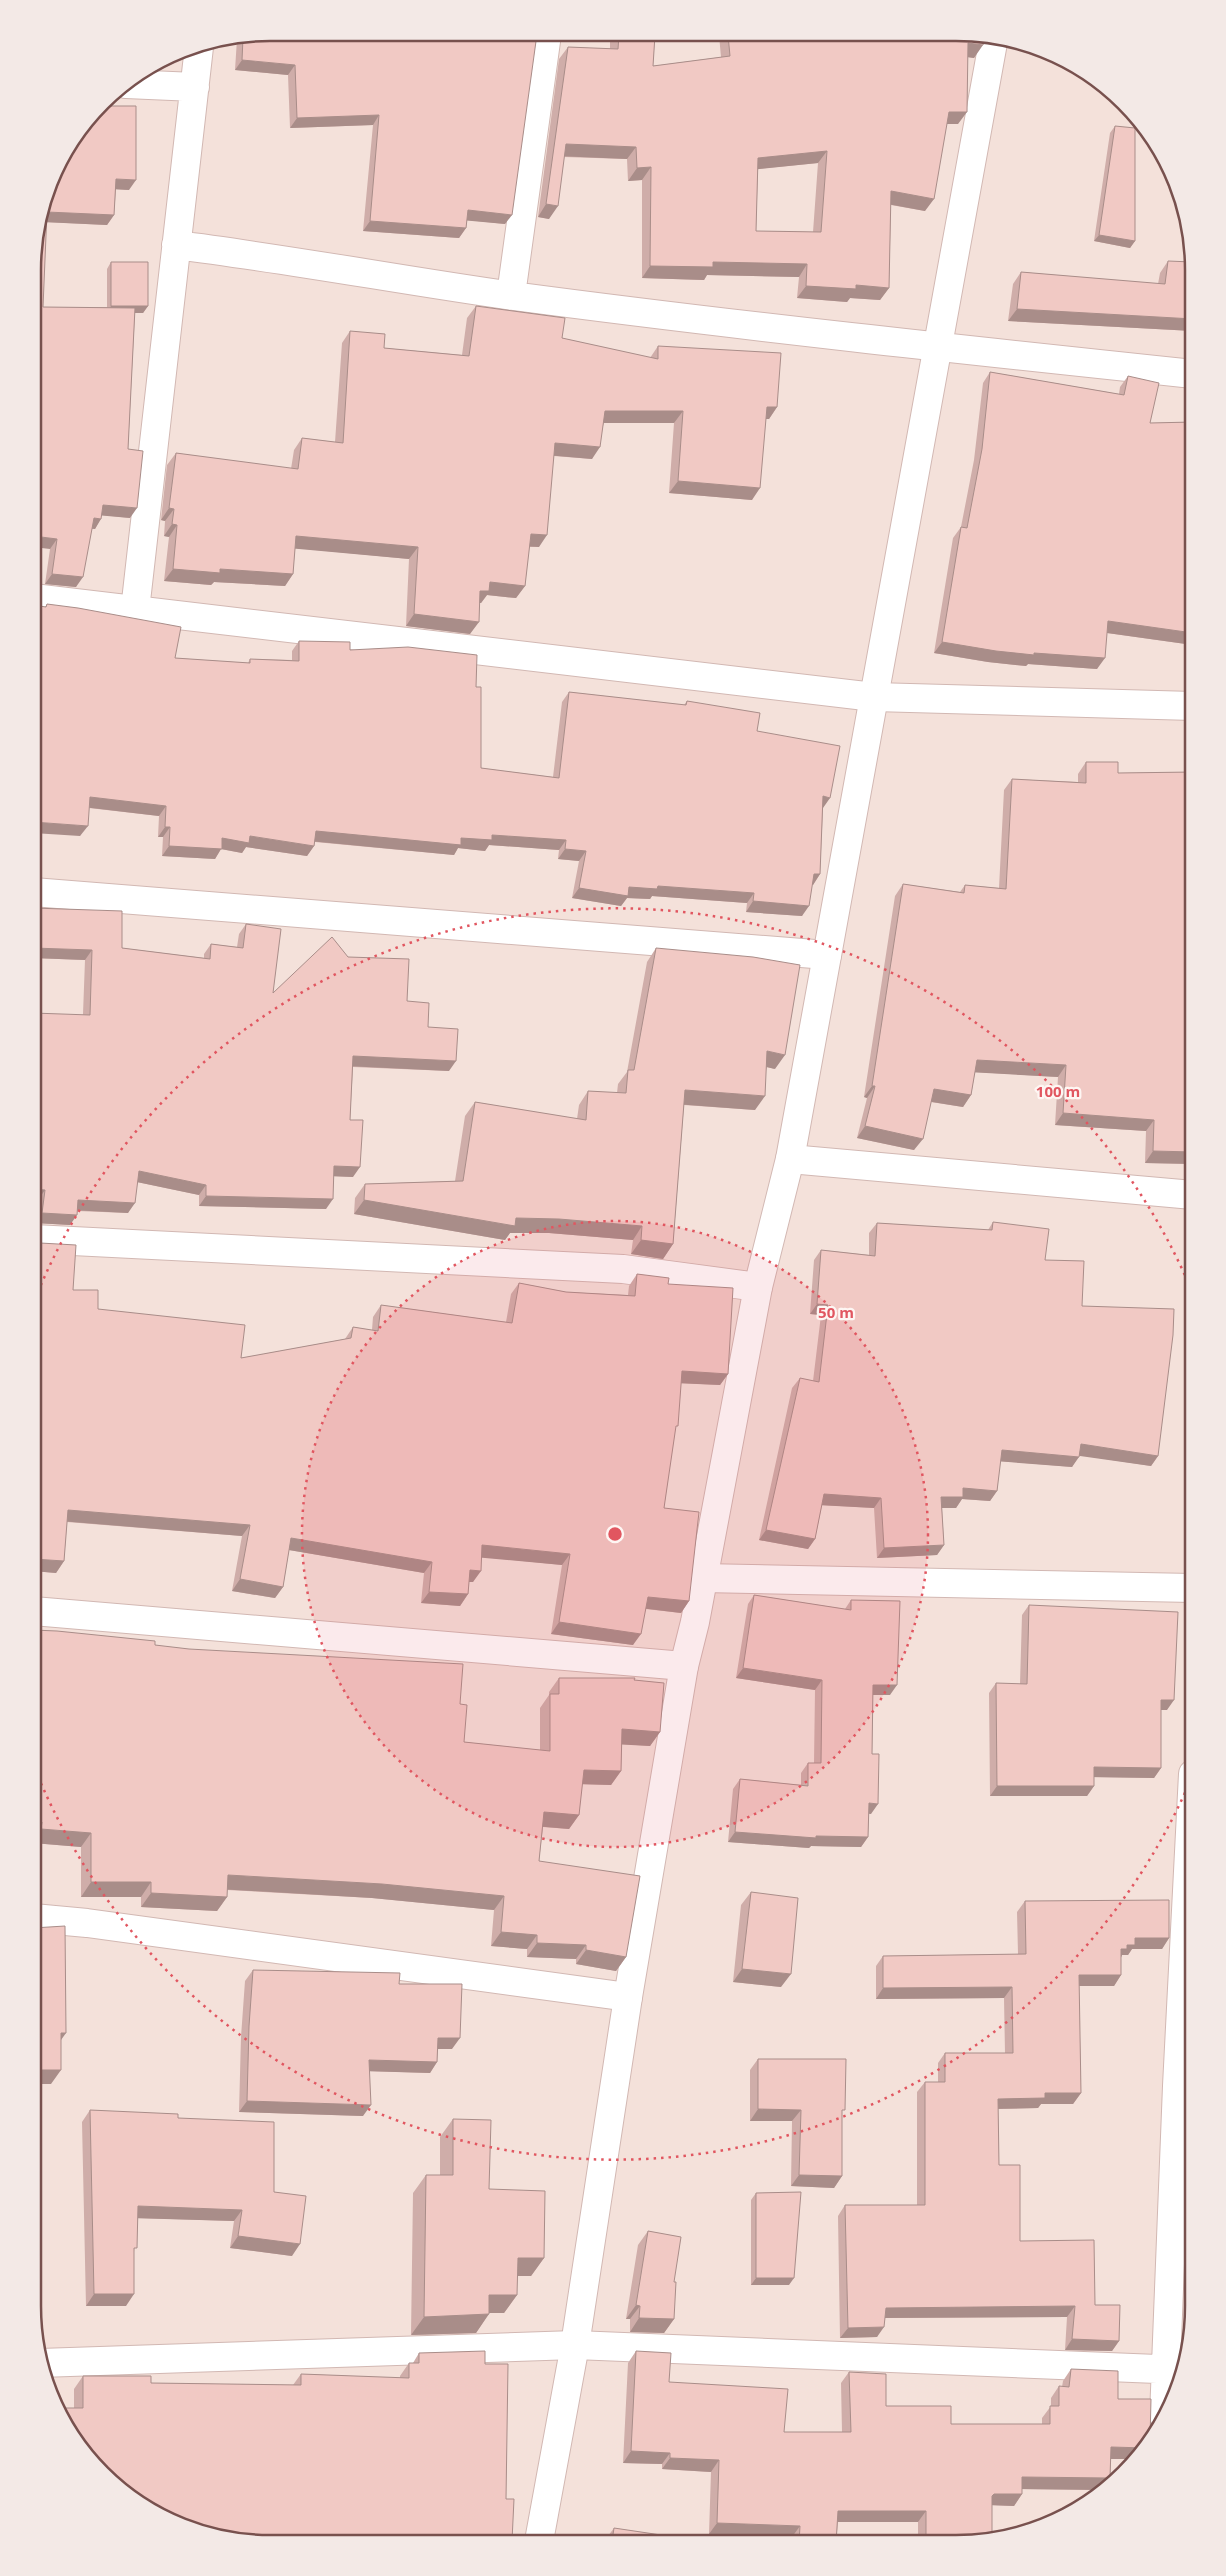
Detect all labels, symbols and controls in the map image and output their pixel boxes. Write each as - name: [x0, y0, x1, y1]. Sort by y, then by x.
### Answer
- text: 100 m: [1036, 1081, 1080, 1101]
- text: 50 m: [818, 1302, 854, 1322]
- centre of rings: [606, 1525, 624, 1543]

